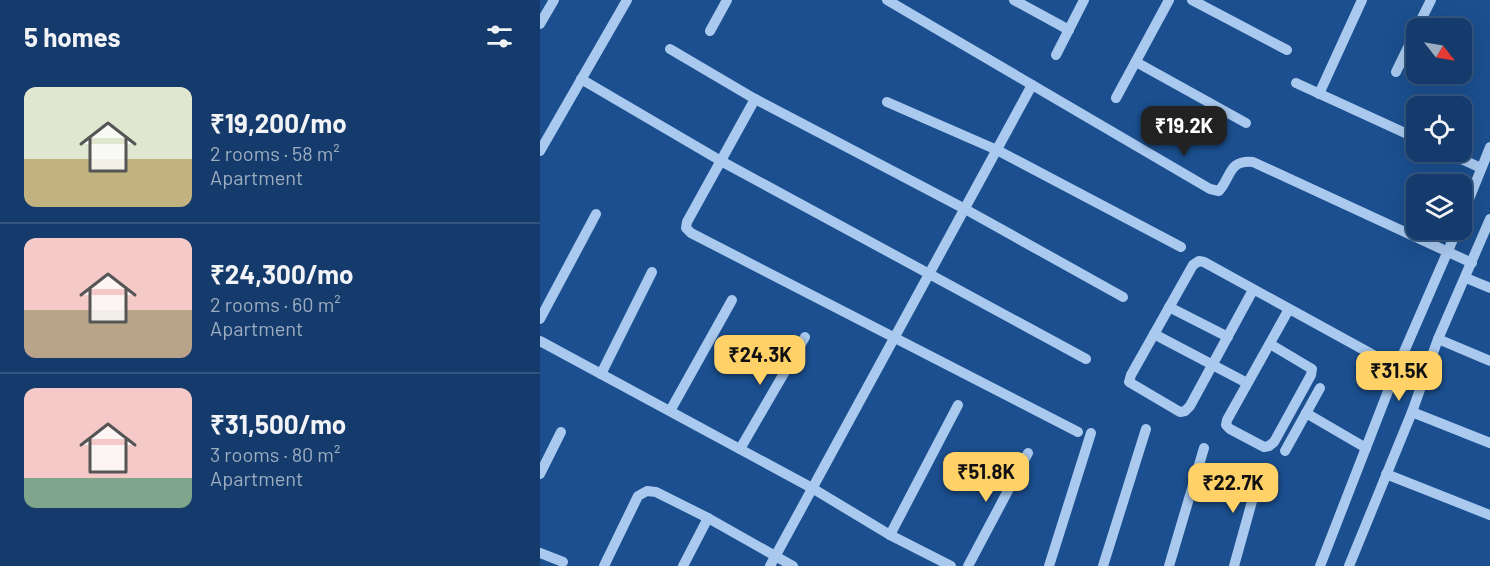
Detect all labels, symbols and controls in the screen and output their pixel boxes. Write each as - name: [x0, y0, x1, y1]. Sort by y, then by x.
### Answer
- north arrow: [1406, 18, 1472, 84]
- map controls: [1406, 18, 1472, 240]
- icon: filters: [483, 20, 516, 53]
- text: 5 homes: [24, 21, 121, 52]
- button: locate: [1406, 96, 1472, 162]
- pin: ₹19.2K: [1135, 106, 1233, 157]
- text: ₹19,200/mo: [210, 107, 347, 138]
- icon: home: [72, 111, 144, 183]
- text: ₹19.2K: [1155, 113, 1213, 137]
- text: 2 rooms · 58 m²: [210, 141, 340, 165]
- text: Apartment: [210, 165, 303, 189]
- button: layers: [1406, 174, 1472, 240]
- text: ₹24,300/mo: [210, 258, 353, 289]
- icon: home: [72, 262, 144, 334]
- text: 2 rooms · 60 m²: [210, 292, 341, 316]
- text: Apartment: [210, 316, 303, 340]
- pin: ₹24.3K: [711, 335, 809, 386]
- text: ₹24.3K: [728, 342, 792, 366]
- pin: ₹31.5K: [1350, 351, 1448, 402]
- text: ₹31.5K: [1370, 358, 1428, 382]
- text: ₹31,500/mo: [210, 408, 346, 439]
- icon: home: [72, 412, 144, 484]
- text: 3 rooms · 80 m²: [210, 442, 340, 466]
- pin: ₹51.8K: [937, 452, 1035, 503]
- text: ₹51.8K: [957, 459, 1015, 483]
- pin: ₹22.7K: [1184, 463, 1282, 514]
- text: Apartment: [210, 466, 303, 490]
- text: ₹22.7K: [1202, 470, 1264, 494]

